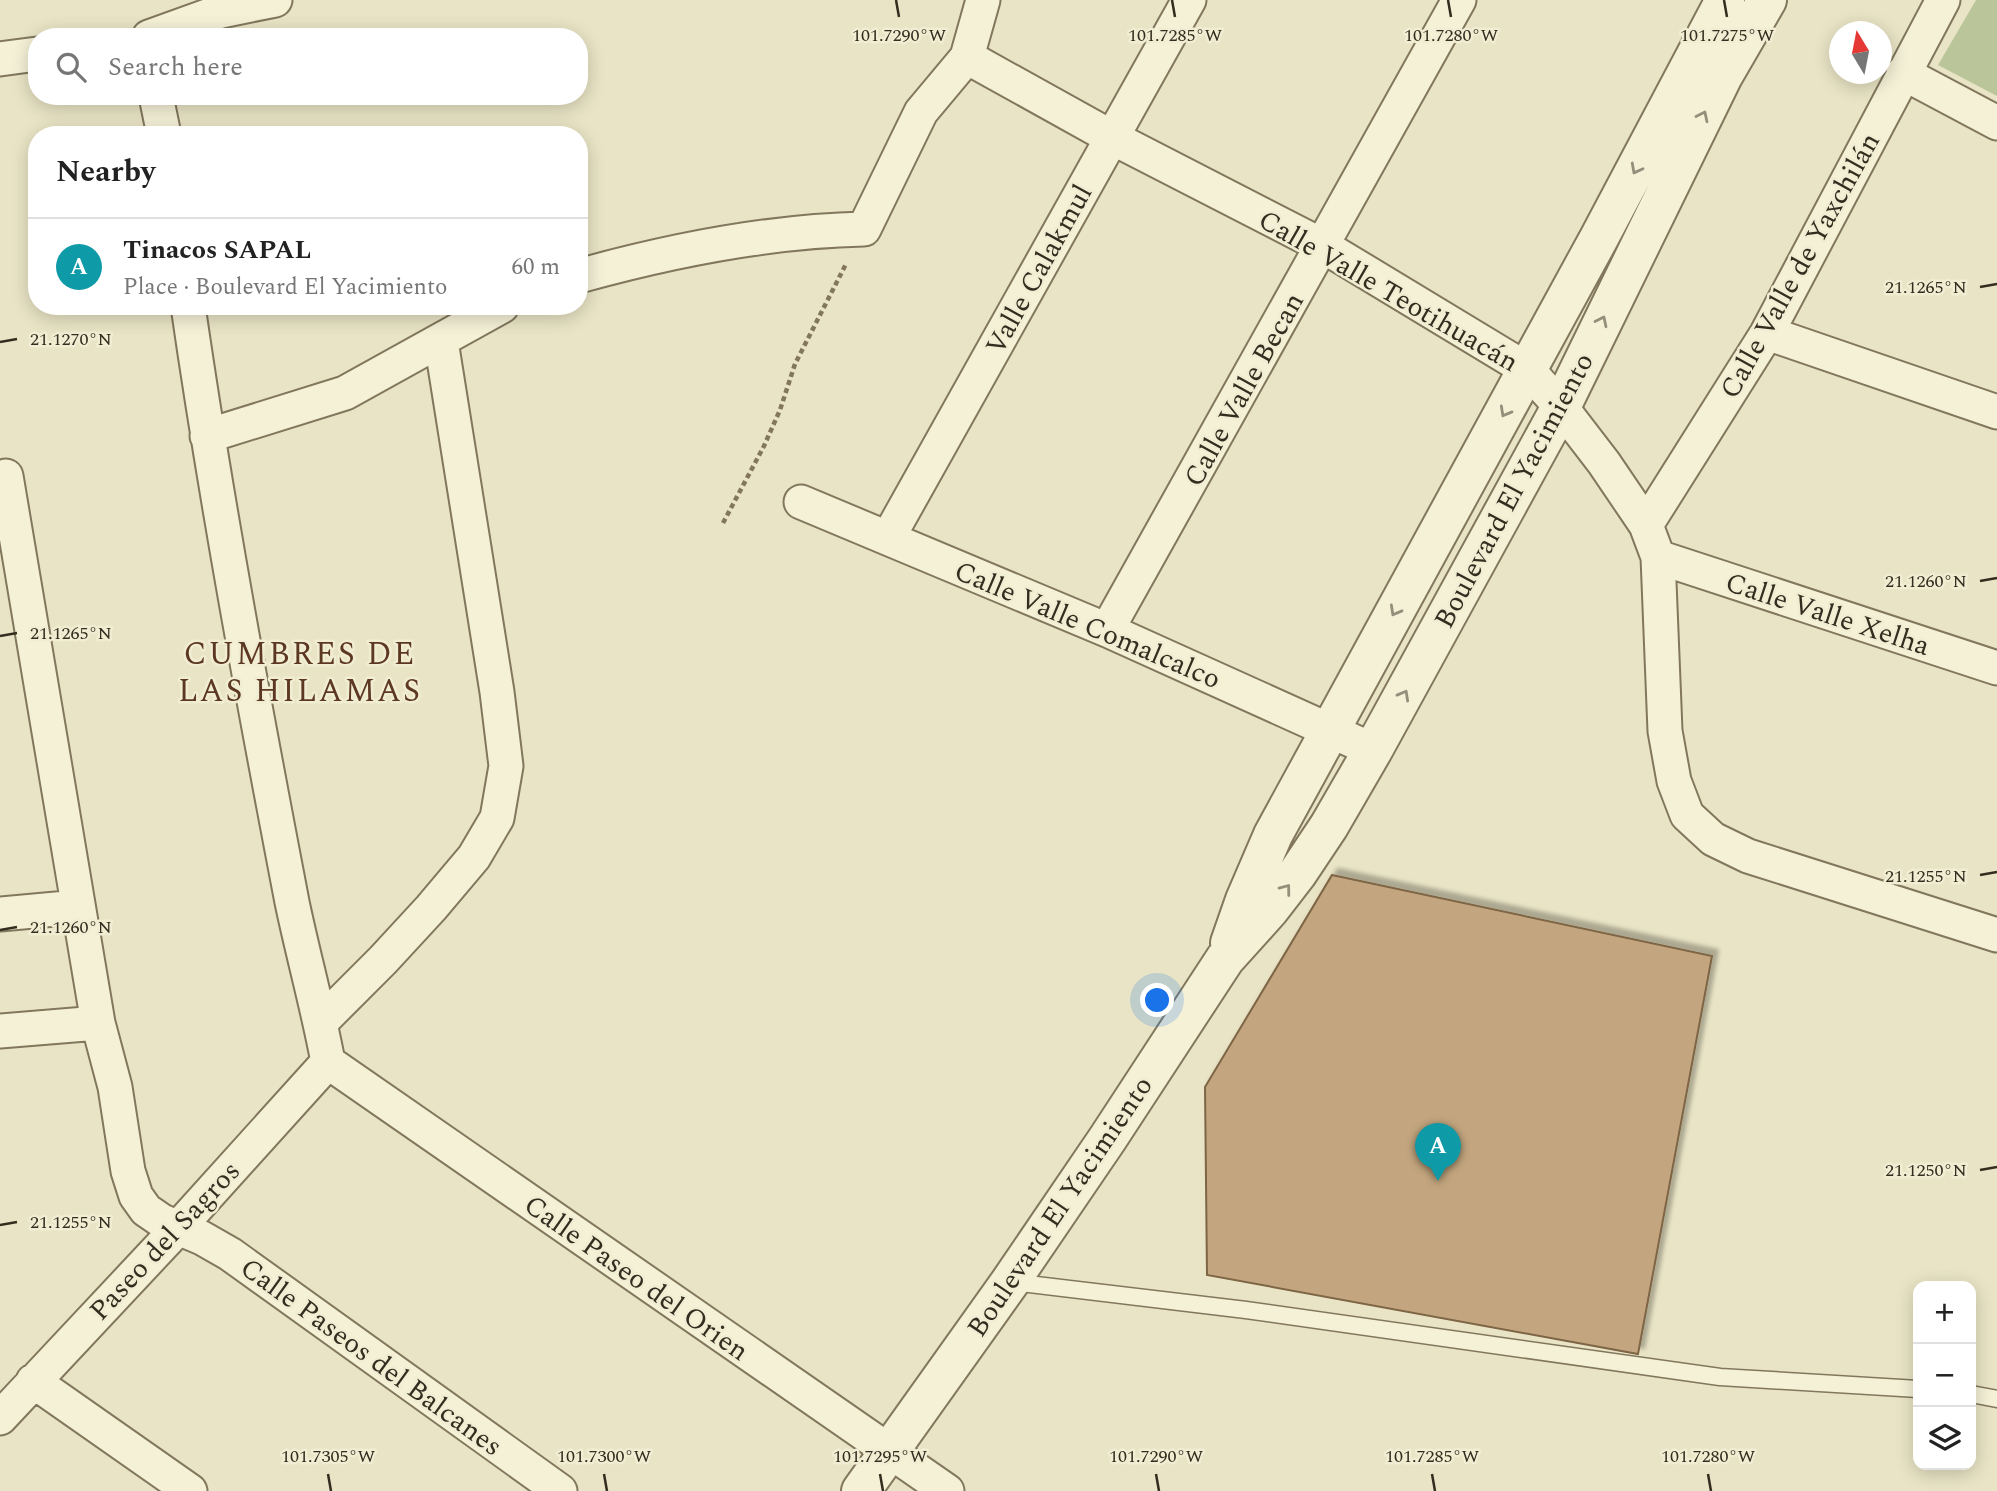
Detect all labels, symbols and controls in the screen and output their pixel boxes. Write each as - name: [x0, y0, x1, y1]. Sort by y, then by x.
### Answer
- north arrow: [1829, 21, 1892, 84]
- text: 101.7290°W: [852, 22, 946, 49]
- text: 101.7285°W: [1128, 22, 1222, 49]
- text: 101.7280°W: [1404, 22, 1498, 49]
- text: 101.7275°W: [1680, 22, 1774, 49]
- search box: [28, 28, 588, 105]
- text: Search here: [108, 47, 243, 87]
- icon: search: [52, 48, 90, 86]
- one-way arrow: [1694, 111, 1708, 124]
- street label: Calle Valle de Yaxchilán: [1709, 125, 1892, 407]
- text: Nearby: [56, 149, 155, 195]
- one-way arrow: [1631, 162, 1644, 174]
- street label: Valle Calakmul: [975, 177, 1104, 363]
- street label: Calle Valle Teotihuacán: [1250, 199, 1527, 384]
- text: Tinacos SAPAL: [123, 230, 311, 270]
- text: A: [70, 250, 88, 285]
- text: 60 m: [511, 250, 560, 285]
- text: Place · Boulevard El Yacimiento: [123, 270, 448, 305]
- text: 21.1265°N: [1885, 274, 1967, 301]
- street label: Calle Valle Becan: [1173, 285, 1316, 495]
- one-way arrow: [1594, 316, 1608, 328]
- text: 21.1270°N: [30, 326, 112, 353]
- street label: Boulevard El Yacimiento: [1423, 345, 1605, 636]
- one-way arrow: [1500, 405, 1513, 417]
- street label: Calle Valle Comalcalco: [948, 550, 1227, 701]
- street label: Calle Valle Xelha: [1720, 561, 1936, 668]
- text: 21.1260°N: [1885, 568, 1967, 595]
- one-way arrow: [1390, 604, 1403, 617]
- text: 21.1265°N: [30, 620, 112, 647]
- district label: CUMBRES DE LAS HILAMAS: [178, 630, 422, 716]
- one-way arrow: [1396, 689, 1409, 702]
- text: 21.1255°N: [1885, 863, 1967, 890]
- one-way arrow: [1277, 884, 1290, 897]
- text: 21.1260°N: [30, 914, 112, 941]
- your location: [1140, 983, 1174, 1017]
- street label: Boulevard El Yacimiento: [956, 1067, 1164, 1346]
- pin: A: [1415, 1123, 1461, 1181]
- street label: Paseo del Sagros: [79, 1151, 251, 1331]
- text: 21.1250°N: [1885, 1157, 1967, 1184]
- street label: Calle Paseo del Orien: [515, 1184, 758, 1372]
- text: 21.1255°N: [30, 1209, 112, 1236]
- street label: Calle Paseos del Balcanes: [231, 1247, 511, 1467]
- map controls: [1913, 1281, 1976, 1470]
- button: +: [1913, 1281, 1976, 1344]
- button: −: [1913, 1344, 1976, 1407]
- button: layers: [1913, 1407, 1976, 1470]
- text: 101.7305°W: [281, 1443, 375, 1470]
- text: 101.7300°W: [557, 1443, 651, 1470]
- text: 101.7295°W: [833, 1443, 927, 1470]
- text: 101.7290°W: [1109, 1443, 1203, 1470]
- text: 101.7285°W: [1385, 1443, 1479, 1470]
- text: 101.7280°W: [1661, 1443, 1755, 1470]

